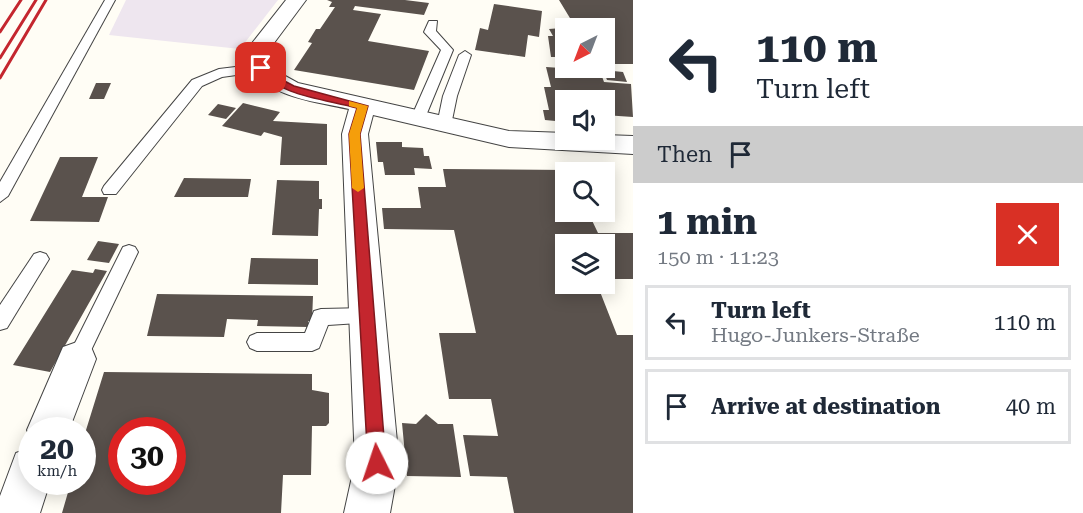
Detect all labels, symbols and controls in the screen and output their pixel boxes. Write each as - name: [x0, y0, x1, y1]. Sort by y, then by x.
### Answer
- north arrow: [555, 18, 615, 78]
- map controls: [555, 18, 615, 294]
- text: 110 m: [756, 23, 878, 72]
- icon: left: [657, 24, 735, 102]
- pin: [235, 42, 286, 93]
- icon: arrive: [244, 51, 277, 84]
- text: Turn left: [756, 73, 870, 105]
- button: sound: [555, 90, 615, 150]
- icon: arrive: [724, 138, 757, 171]
- text: Then: [657, 142, 712, 167]
- button: search: [555, 162, 615, 222]
- text: 1 min: [657, 201, 757, 243]
- button: close: [996, 203, 1059, 266]
- button: layers: [555, 234, 615, 294]
- text: 150 m · 11:23: [657, 245, 779, 269]
- text: Turn left: [711, 298, 811, 323]
- icon: left: [660, 306, 693, 339]
- text: 110 m: [993, 310, 1056, 335]
- text: Hugo-Junkers-Straße: [711, 323, 920, 347]
- icon: arrive: [660, 390, 693, 423]
- text: Arrive at destination: [711, 394, 940, 419]
- text: 40 m: [1006, 394, 1056, 419]
- speed limit sign: 30: [108, 417, 186, 495]
- text: 20: [40, 431, 74, 466]
- position arrow: [345, 431, 409, 495]
- text: km/h: [37, 462, 77, 480]

